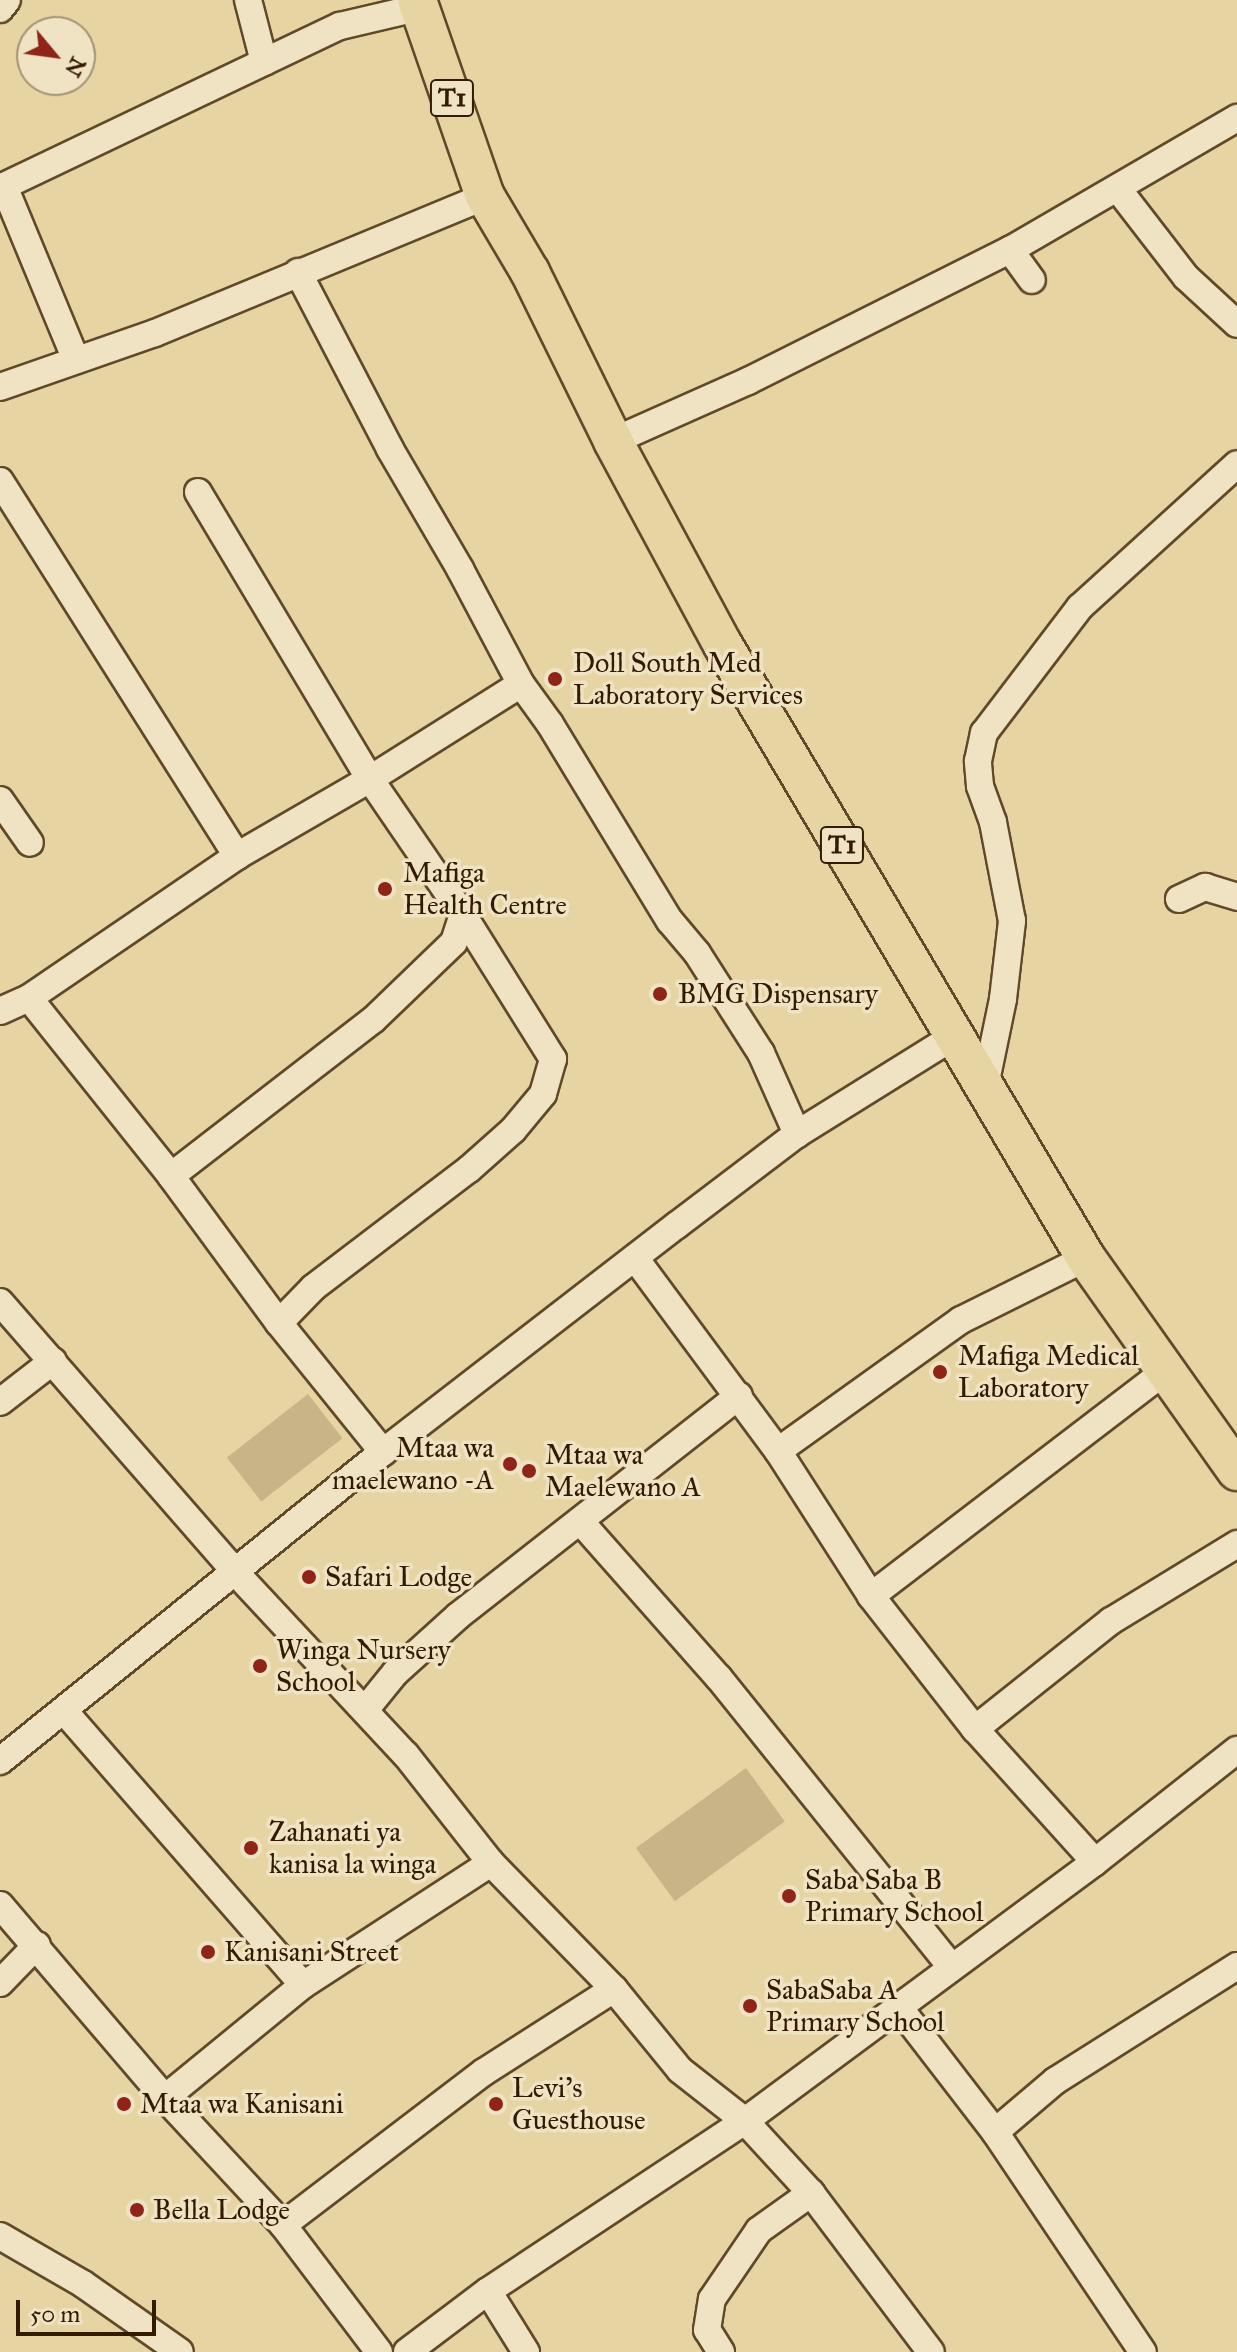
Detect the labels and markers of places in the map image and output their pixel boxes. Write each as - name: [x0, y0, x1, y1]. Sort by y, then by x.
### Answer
- place label: Doll South Med Laboratory Services: [573, 646, 803, 712]
- marker: Doll South Med Laboratory Services: [544, 668, 566, 690]
- place label: Mafiga Health Centre: [403, 856, 567, 922]
- marker: Mafiga Health Centre: [374, 878, 396, 900]
- place label: BMG Dispensary: [678, 977, 878, 1011]
- marker: BMG Dispensary: [649, 983, 671, 1005]
- place label: Mafiga Medical Laboratory: [958, 1339, 1139, 1405]
- marker: Mafiga Medical Laboratory: [929, 1361, 951, 1383]
- place label: Mtaa wa maelewano -A: [332, 1431, 494, 1497]
- place label: Mtaa wa Maelewano A: [545, 1438, 701, 1504]
- marker: Mtaa wa maelewano -A: [501, 1455, 519, 1473]
- marker: Mtaa wa Maelewano A: [520, 1462, 538, 1480]
- place label: Safari Lodge: [325, 1560, 472, 1594]
- marker: Safari Lodge: [300, 1568, 318, 1586]
- place label: Winga Nursery School: [276, 1633, 451, 1699]
- marker: Winga Nursery School: [251, 1657, 269, 1675]
- place label: Zahanati ya kanisa la winga: [269, 1815, 436, 1881]
- marker: Zahanati ya kanisa la winga: [240, 1837, 262, 1859]
- place label: Saba Saba B Primary School: [805, 1863, 984, 1929]
- marker: Saba Saba B Primary School: [780, 1887, 798, 1905]
- place label: Kanisani Street: [224, 1935, 399, 1969]
- marker: Kanisani Street: [199, 1943, 217, 1961]
- place label: SabaSaba A Primary School: [766, 1973, 945, 2039]
- marker: SabaSaba A Primary School: [741, 1997, 759, 2015]
- place label: Levi's Guesthouse: [512, 2071, 646, 2137]
- place label: Mtaa wa Kanisani: [140, 2087, 344, 2121]
- marker: Mtaa wa Kanisani: [115, 2095, 133, 2113]
- marker: Levi's Guesthouse: [487, 2095, 505, 2113]
- place label: Bella Lodge: [153, 2193, 290, 2227]
- marker: Bella Lodge: [128, 2201, 146, 2219]

